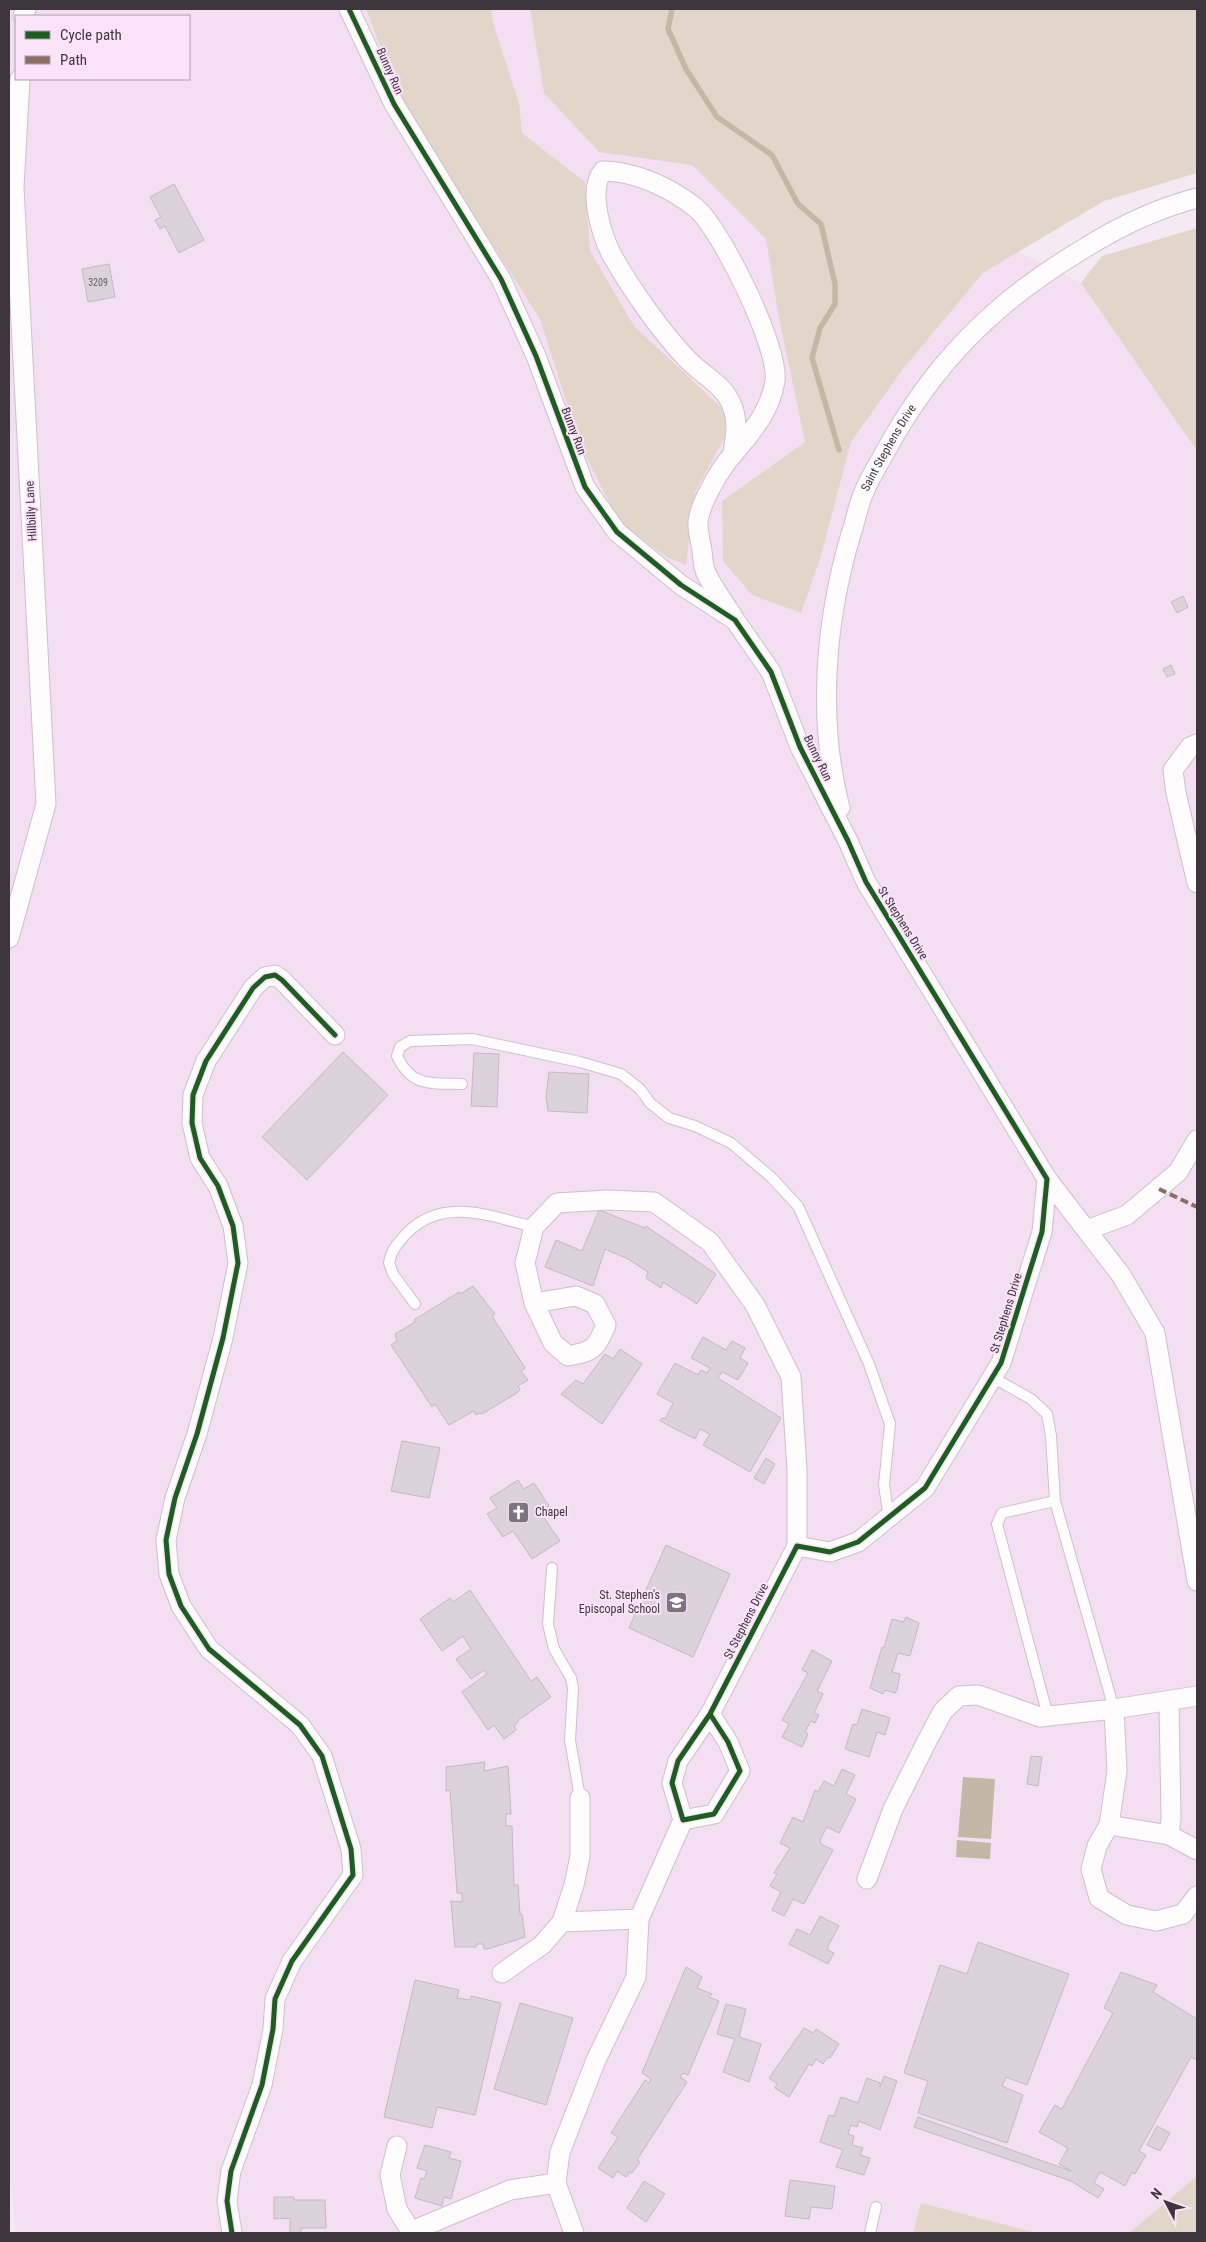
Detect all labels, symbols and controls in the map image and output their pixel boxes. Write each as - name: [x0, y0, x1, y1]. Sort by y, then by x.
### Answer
- legend: [15, 15, 190, 80]
- text: Cycle path: [60, 26, 122, 44]
- street label: Bunny Run: [373, 45, 407, 97]
- text: Path: [60, 51, 87, 69]
- house number: 3209: [88, 277, 108, 288]
- street label: Saint Stephens Drive: [858, 401, 919, 493]
- street label: Bunny Run: [559, 405, 590, 457]
- street label: Hillbilly Lane: [22, 480, 40, 542]
- street label: Bunny Run: [801, 733, 835, 784]
- street label: St Stephens Drive: [875, 884, 931, 962]
- street label: St Stephens Drive: [987, 1271, 1025, 1355]
- church icon: Chapel: [507, 1500, 531, 1524]
- place label: Chapel: [535, 1505, 568, 1519]
- street label: St Stephens Drive: [721, 1580, 771, 1661]
- place label: St. Stephen's Episcopal School: [579, 1588, 660, 1616]
- school or university icon: St. Stephen's Episcopal School: [664, 1590, 688, 1614]
- north arrow: [1141, 2177, 1191, 2227]
- text: N: [1147, 2185, 1165, 2202]

